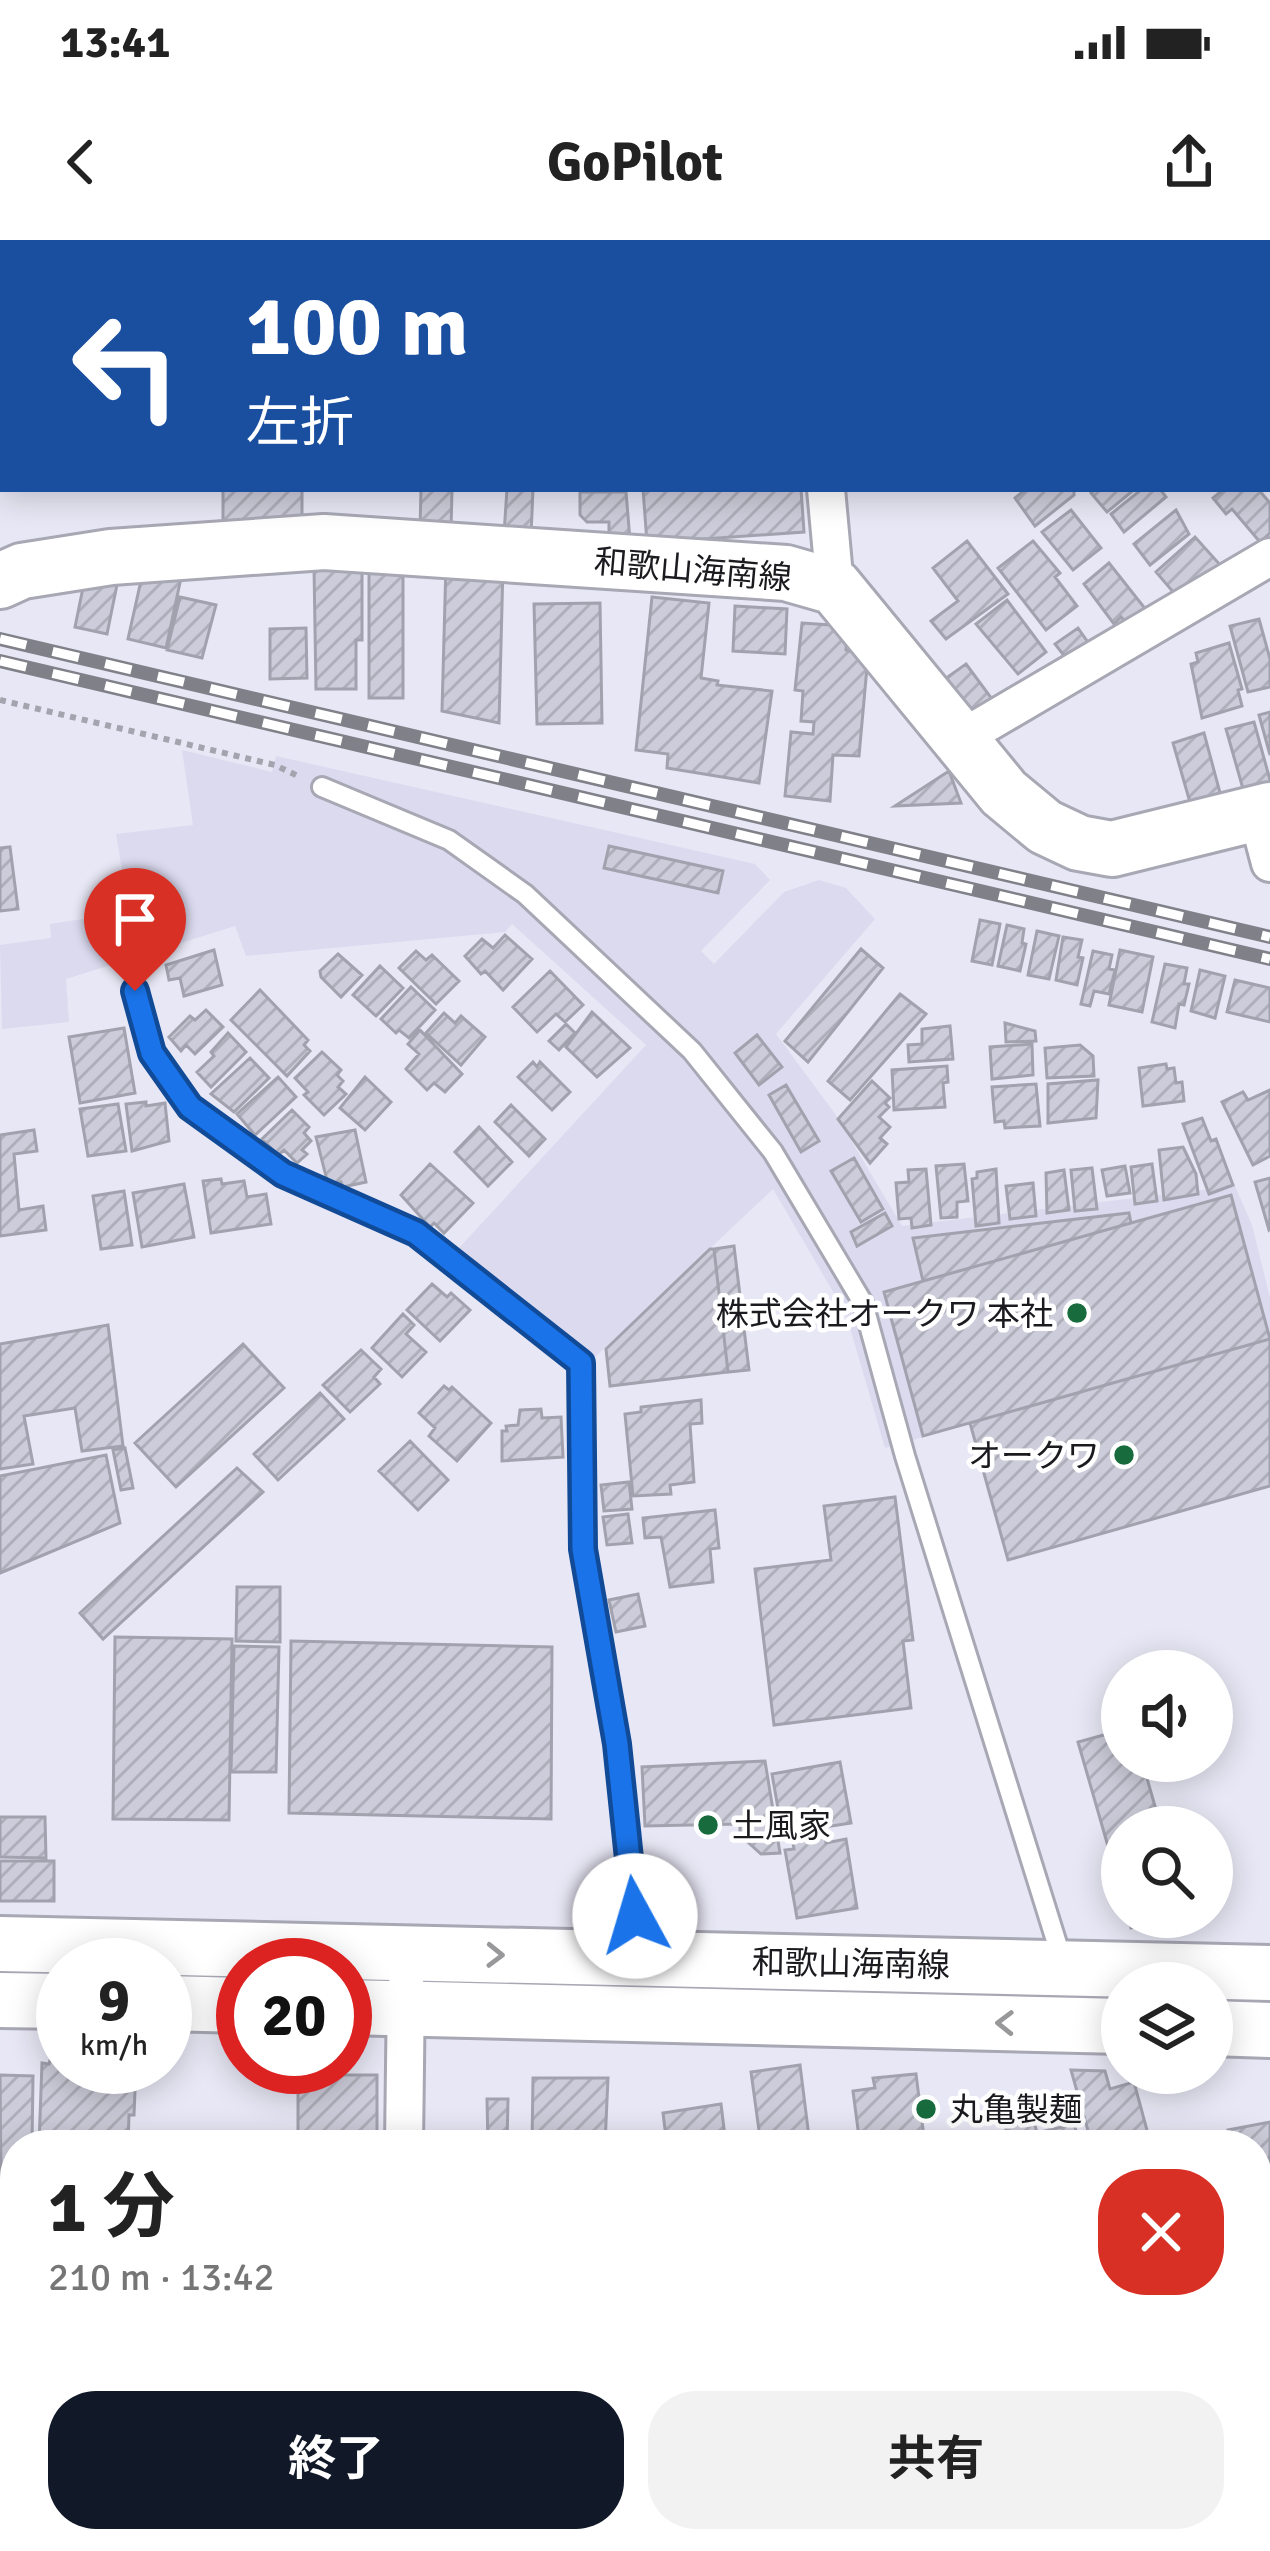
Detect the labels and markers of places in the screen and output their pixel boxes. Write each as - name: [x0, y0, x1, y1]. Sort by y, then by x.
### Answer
- pin: [84, 868, 186, 991]
- place label: 株式会社オークワ 本社: [716, 1294, 1053, 1335]
- marker: 株式会社オークワ 本社: [1064, 1300, 1090, 1326]
- place label: オークワ: [968, 1436, 1100, 1477]
- marker: オークワ: [1111, 1442, 1137, 1468]
- place label: 土風家: [732, 1806, 831, 1847]
- marker: 土風家: [695, 1812, 721, 1838]
- place label: 丸亀製麺: [950, 2090, 1082, 2131]
- marker: 丸亀製麺: [913, 2096, 939, 2122]

